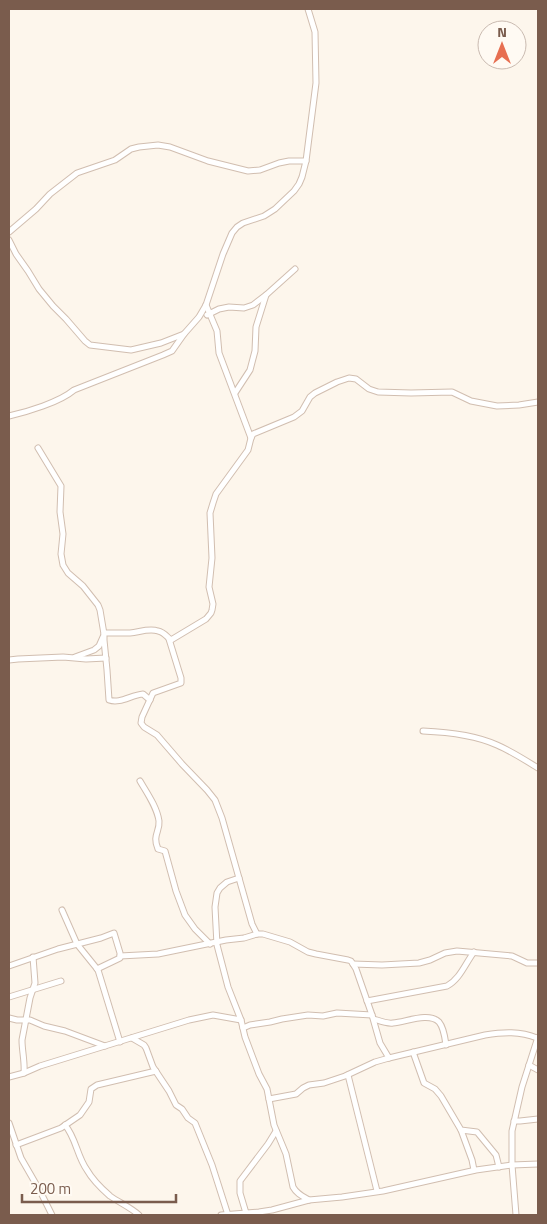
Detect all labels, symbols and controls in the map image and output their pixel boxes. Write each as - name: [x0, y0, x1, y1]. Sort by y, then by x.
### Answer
- north arrow: [477, 20, 527, 70]
- text: N: [497, 21, 507, 42]
- scale bar: [22, 1172, 176, 1204]
- text: 200 m: [30, 1177, 71, 1200]

